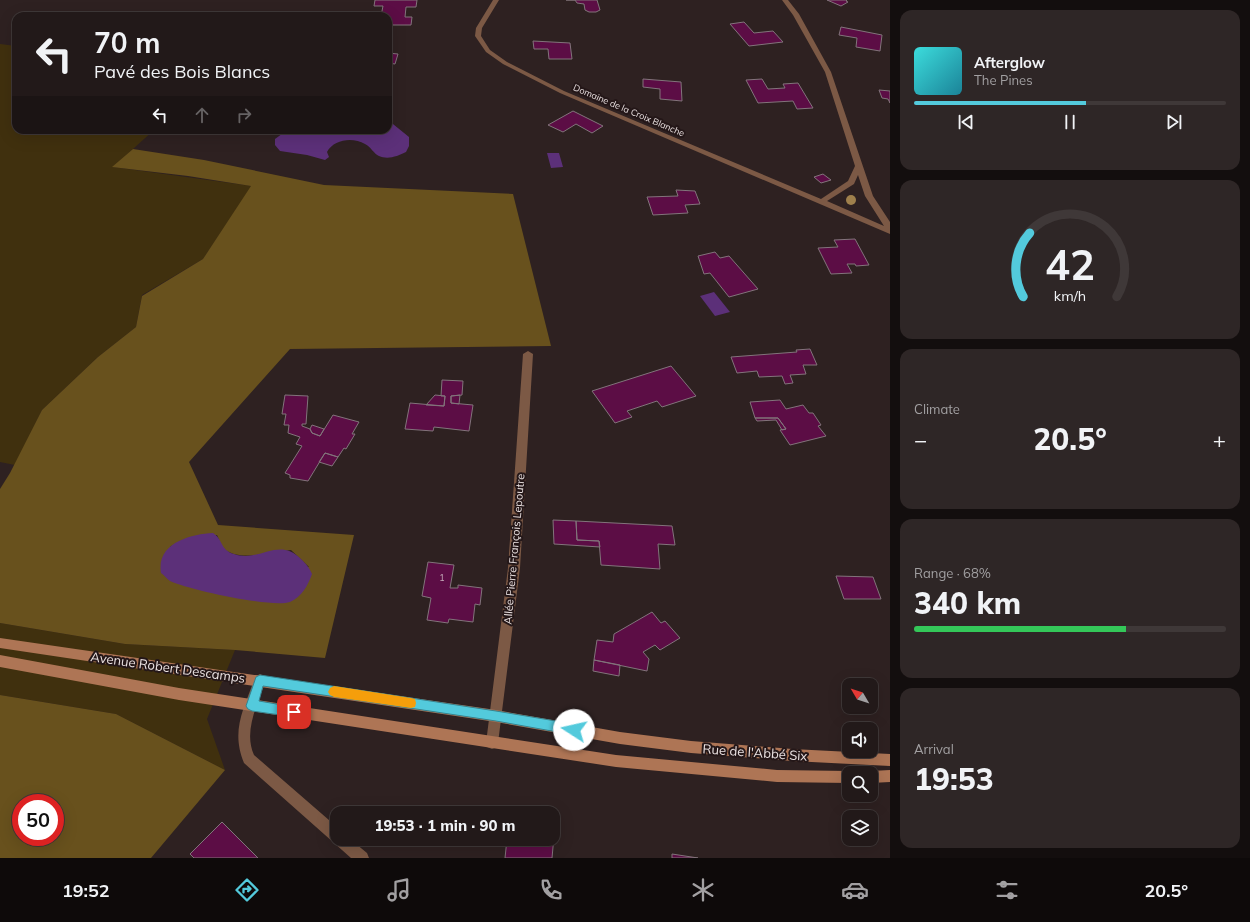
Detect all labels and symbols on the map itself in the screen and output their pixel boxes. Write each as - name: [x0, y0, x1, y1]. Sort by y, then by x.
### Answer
- street label: Domaine de la Croix Blanche: [572, 82, 686, 138]
- street label: Allée Pierre François Lepoutre: [500, 473, 528, 625]
- house number: 1: [439, 572, 445, 583]
- street label: Avenue Robert Descamps: [90, 648, 246, 686]
- north arrow: [842, 678, 878, 714]
- pin: [277, 695, 311, 729]
- position arrow: [553, 709, 595, 751]
- street label: Rue de l'Abbé Six: [702, 740, 808, 764]
- speed limit sign: 50: [12, 794, 64, 846]

